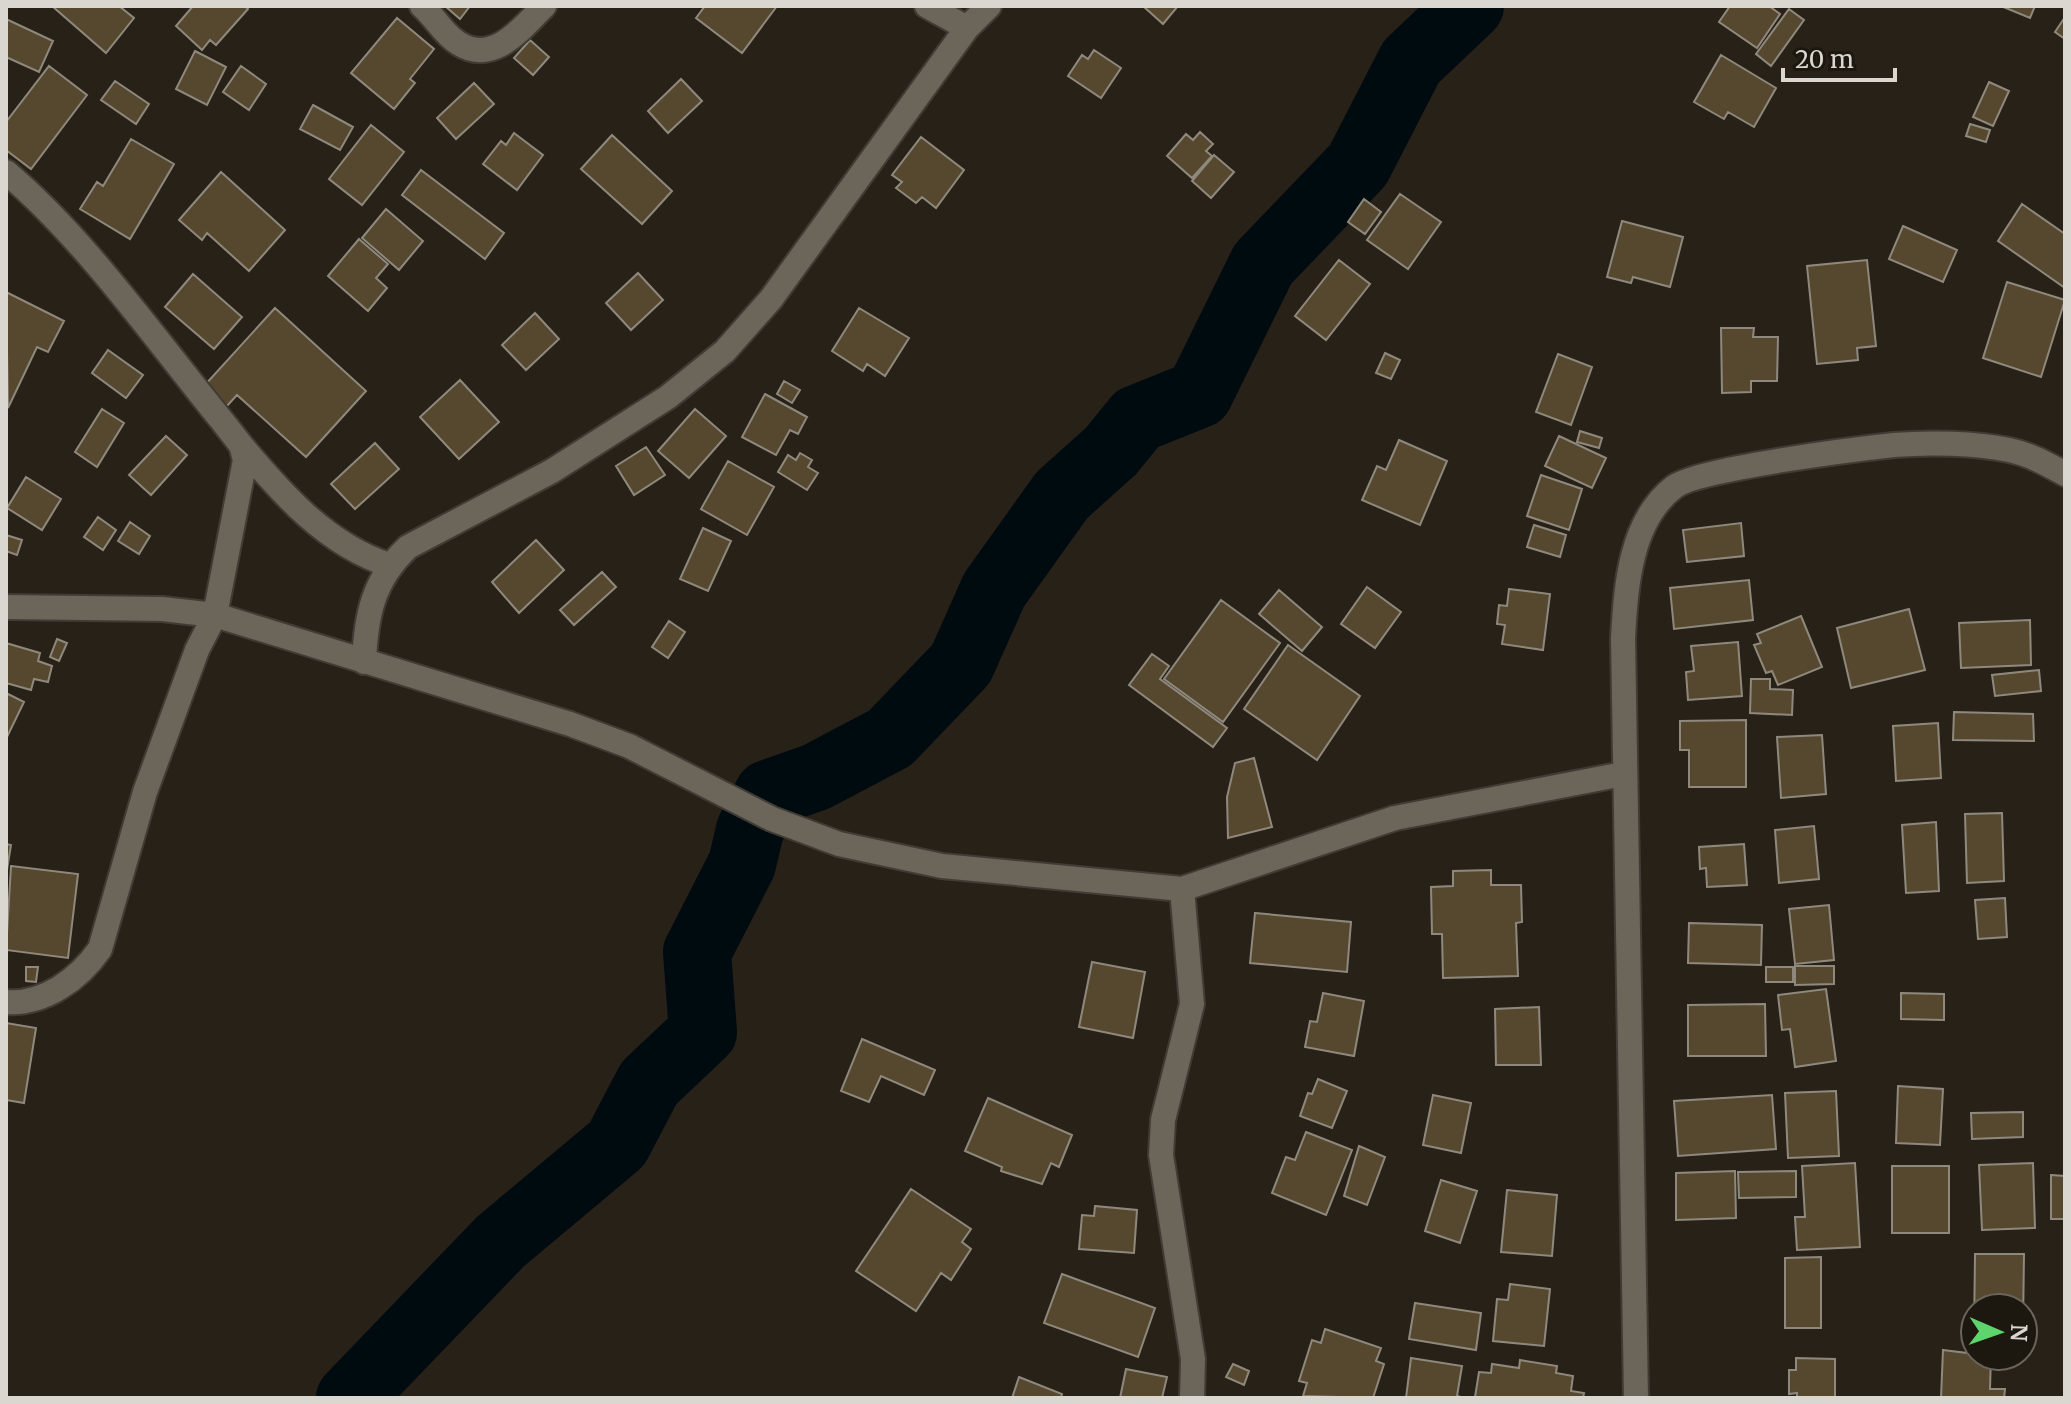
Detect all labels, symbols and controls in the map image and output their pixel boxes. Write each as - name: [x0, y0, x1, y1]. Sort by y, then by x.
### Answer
- scale bar: [1783, 32, 1895, 82]
- text: 20 m: [1795, 44, 1854, 75]
- north arrow: [1959, 1292, 2039, 1372]
- text: N: [2005, 1324, 2033, 1342]

